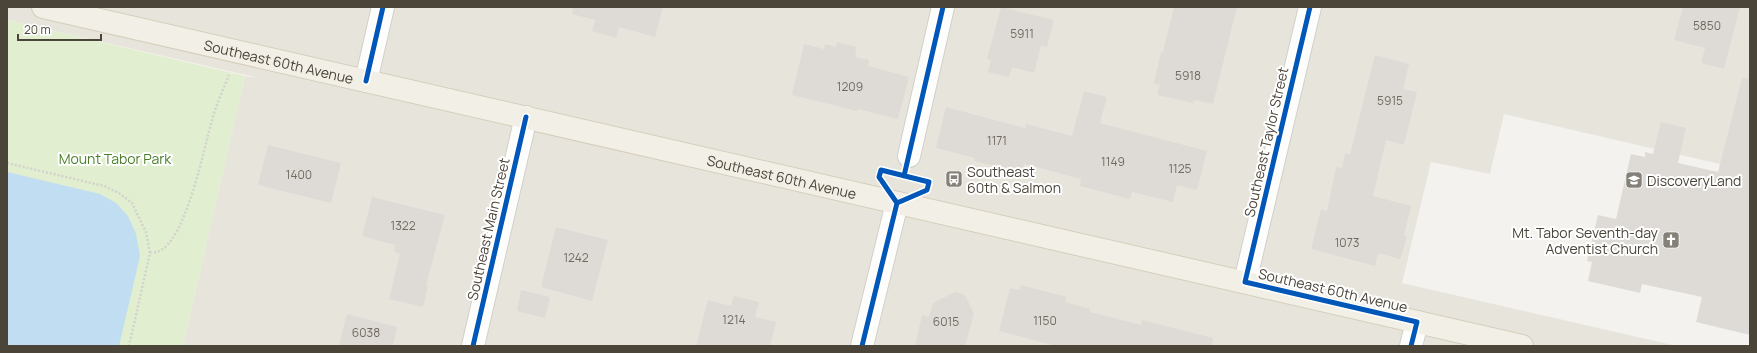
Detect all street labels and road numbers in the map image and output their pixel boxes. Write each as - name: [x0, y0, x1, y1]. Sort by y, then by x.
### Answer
- street label: Southeast 60th Avenue: [202, 35, 355, 87]
- street label: Southeast Taylor Street: [1239, 65, 1293, 219]
- street label: Southeast 60th Avenue: [705, 150, 858, 203]
- street label: Southeast Main Street: [462, 155, 514, 302]
- street label: Southeast 60th Avenue: [1257, 264, 1409, 316]

